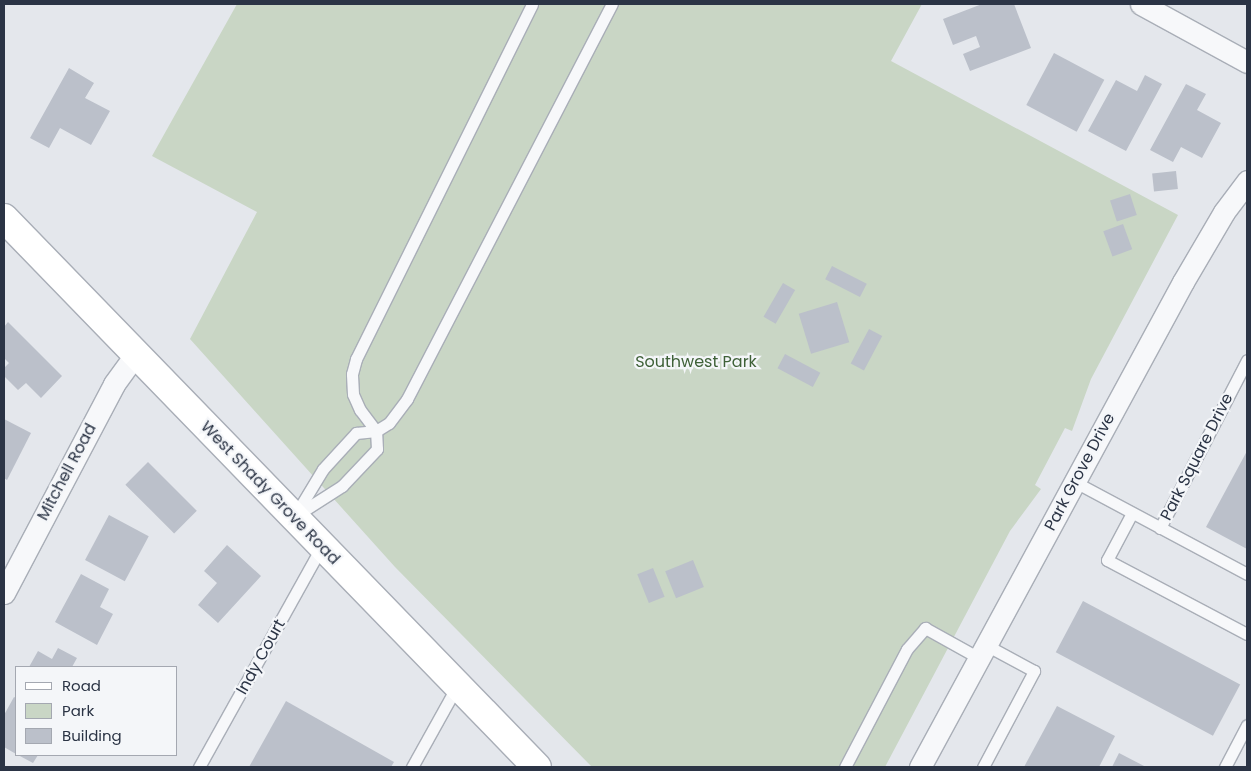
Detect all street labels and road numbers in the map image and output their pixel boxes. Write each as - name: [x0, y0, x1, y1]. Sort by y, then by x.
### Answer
- street label: Park Square Drive: [1157, 390, 1237, 524]
- street label: Park Grove Drive: [1041, 410, 1119, 534]
- street label: West Shady Grove Road: [196, 417, 344, 569]
- street label: Mitchell Road: [33, 420, 101, 524]
- street label: Indy Court: [233, 616, 289, 698]

